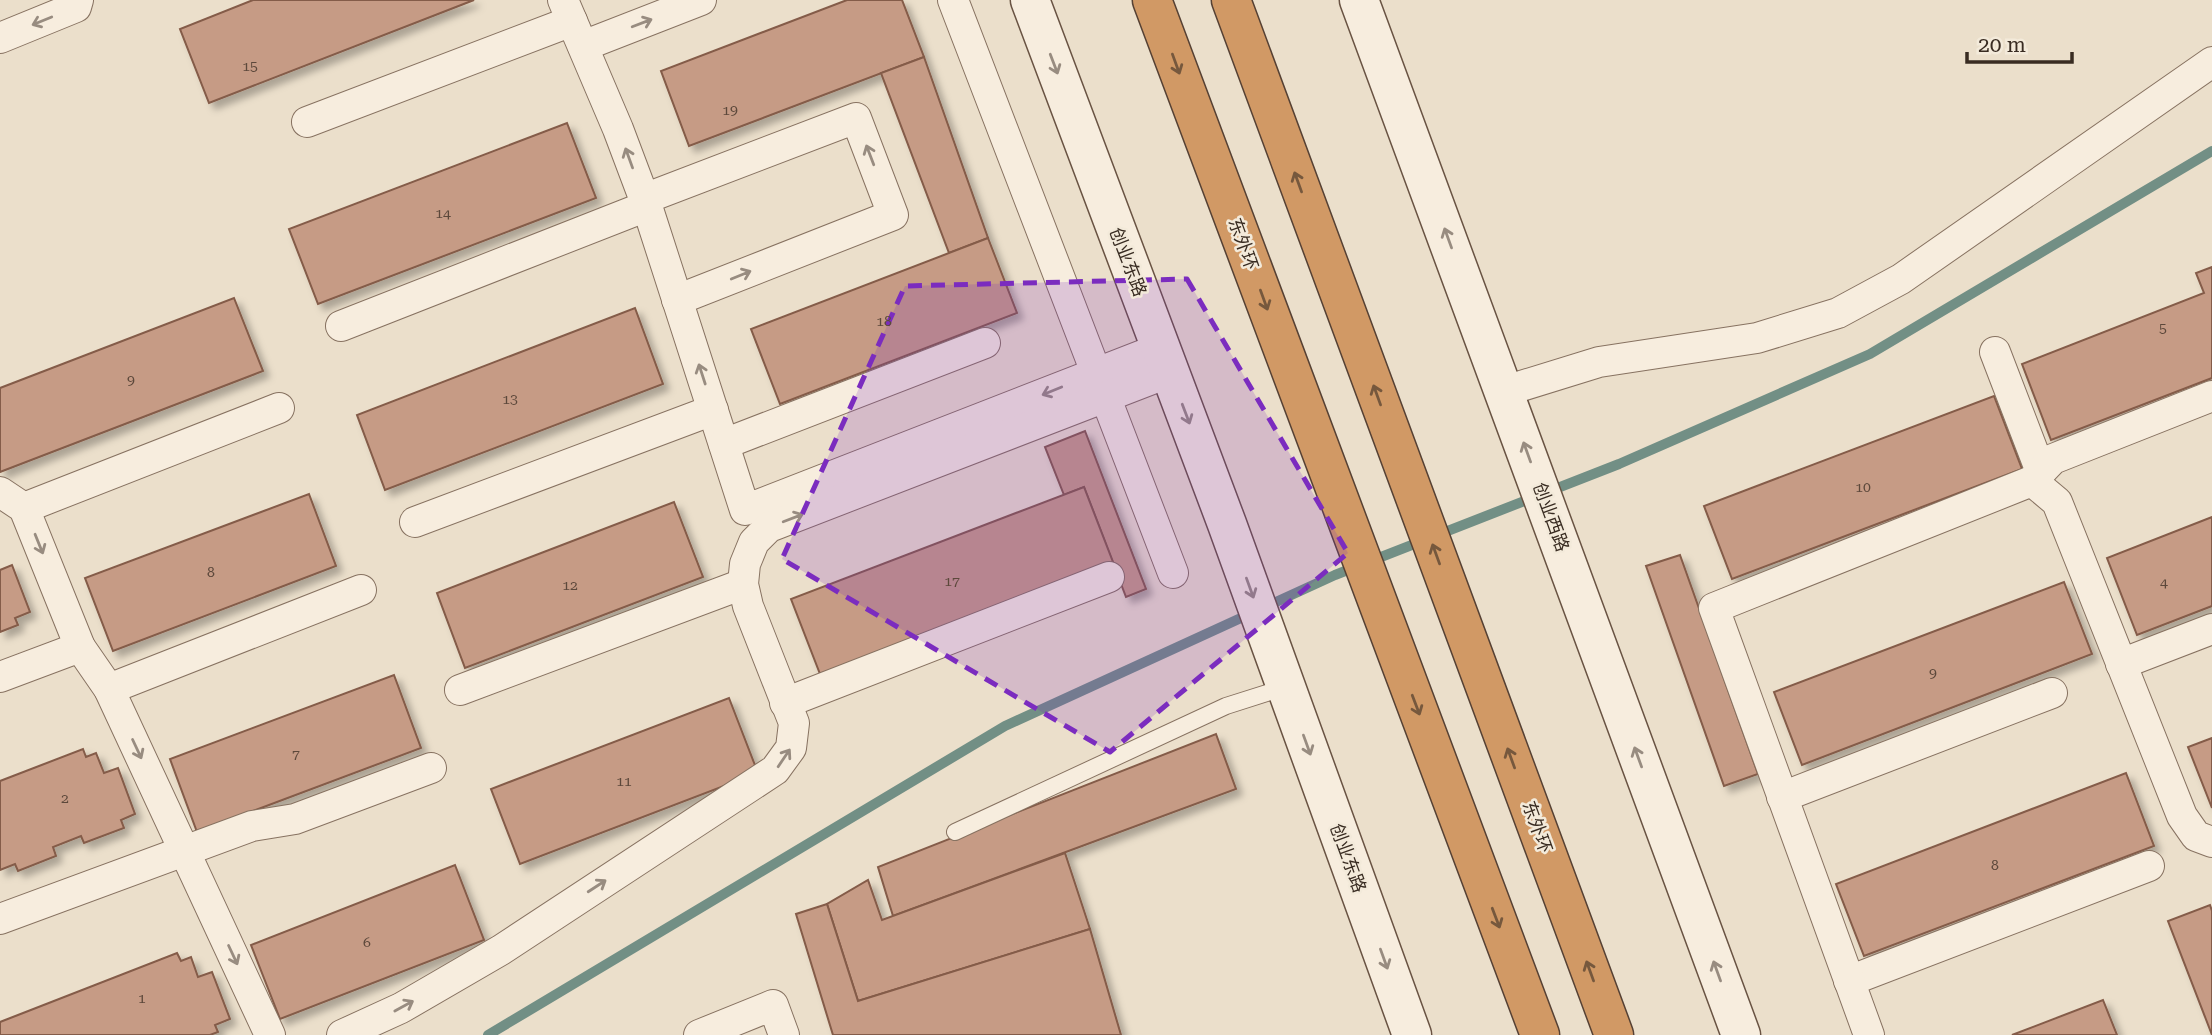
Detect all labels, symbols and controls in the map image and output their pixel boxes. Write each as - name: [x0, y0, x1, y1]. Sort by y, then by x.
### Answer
- one-way arrow: [31, 16, 53, 29]
- one-way arrow: [631, 16, 653, 29]
- scale bar: [1967, 21, 2072, 65]
- text: 20 m: [1978, 33, 2026, 57]
- one-way arrow: [1049, 52, 1061, 74]
- one-way arrow: [1171, 52, 1183, 74]
- house number: 15: [242, 58, 258, 74]
- house number: 19: [722, 102, 738, 118]
- one-way arrow: [863, 145, 875, 167]
- one-way arrow: [622, 148, 634, 170]
- one-way arrow: [1291, 171, 1303, 193]
- house number: 14: [435, 205, 451, 221]
- street label: 东外环: [1224, 215, 1263, 273]
- street label: 创业东路: [1106, 224, 1151, 299]
- one-way arrow: [1441, 228, 1453, 250]
- one-way arrow: [730, 267, 751, 280]
- one-way arrow: [1258, 289, 1271, 311]
- house number: 18: [876, 313, 892, 329]
- house number: 5: [2159, 320, 2167, 336]
- one-way arrow: [694, 363, 707, 385]
- house number: 9: [127, 372, 135, 388]
- one-way arrow: [1370, 384, 1382, 406]
- one-way arrow: [1041, 385, 1063, 398]
- house number: 13: [502, 391, 518, 407]
- one-way arrow: [1180, 403, 1193, 425]
- one-way arrow: [1520, 441, 1532, 463]
- street label: 创业西路: [1529, 479, 1574, 554]
- house number: 10: [1855, 479, 1871, 495]
- one-way arrow: [782, 510, 804, 523]
- one-way arrow: [33, 533, 46, 555]
- one-way arrow: [1429, 544, 1441, 565]
- house number: 8: [207, 564, 215, 580]
- house number: 17: [944, 573, 960, 589]
- house number: 4: [2160, 574, 2168, 590]
- one-way arrow: [1245, 576, 1257, 598]
- house number: 12: [562, 577, 578, 593]
- house number: 9: [1929, 665, 1937, 681]
- one-way arrow: [1410, 694, 1423, 716]
- one-way arrow: [1302, 734, 1314, 756]
- one-way arrow: [131, 738, 144, 759]
- house number: 7: [292, 746, 300, 762]
- one-way arrow: [1504, 747, 1516, 769]
- one-way arrow: [1631, 747, 1644, 769]
- one-way arrow: [777, 749, 791, 768]
- house number: 11: [616, 773, 632, 789]
- house number: 2: [61, 790, 69, 806]
- street label: 东外环: [1518, 798, 1557, 856]
- street label: 创业东路: [1326, 820, 1371, 895]
- house number: 8: [1991, 857, 1999, 873]
- one-way arrow: [587, 879, 607, 893]
- one-way arrow: [1491, 907, 1503, 929]
- house number: 6: [363, 934, 371, 950]
- one-way arrow: [227, 944, 240, 965]
- one-way arrow: [1379, 948, 1392, 970]
- one-way arrow: [1710, 960, 1722, 982]
- one-way arrow: [1583, 961, 1596, 982]
- house number: 1: [138, 990, 146, 1006]
- one-way arrow: [393, 999, 414, 1012]

